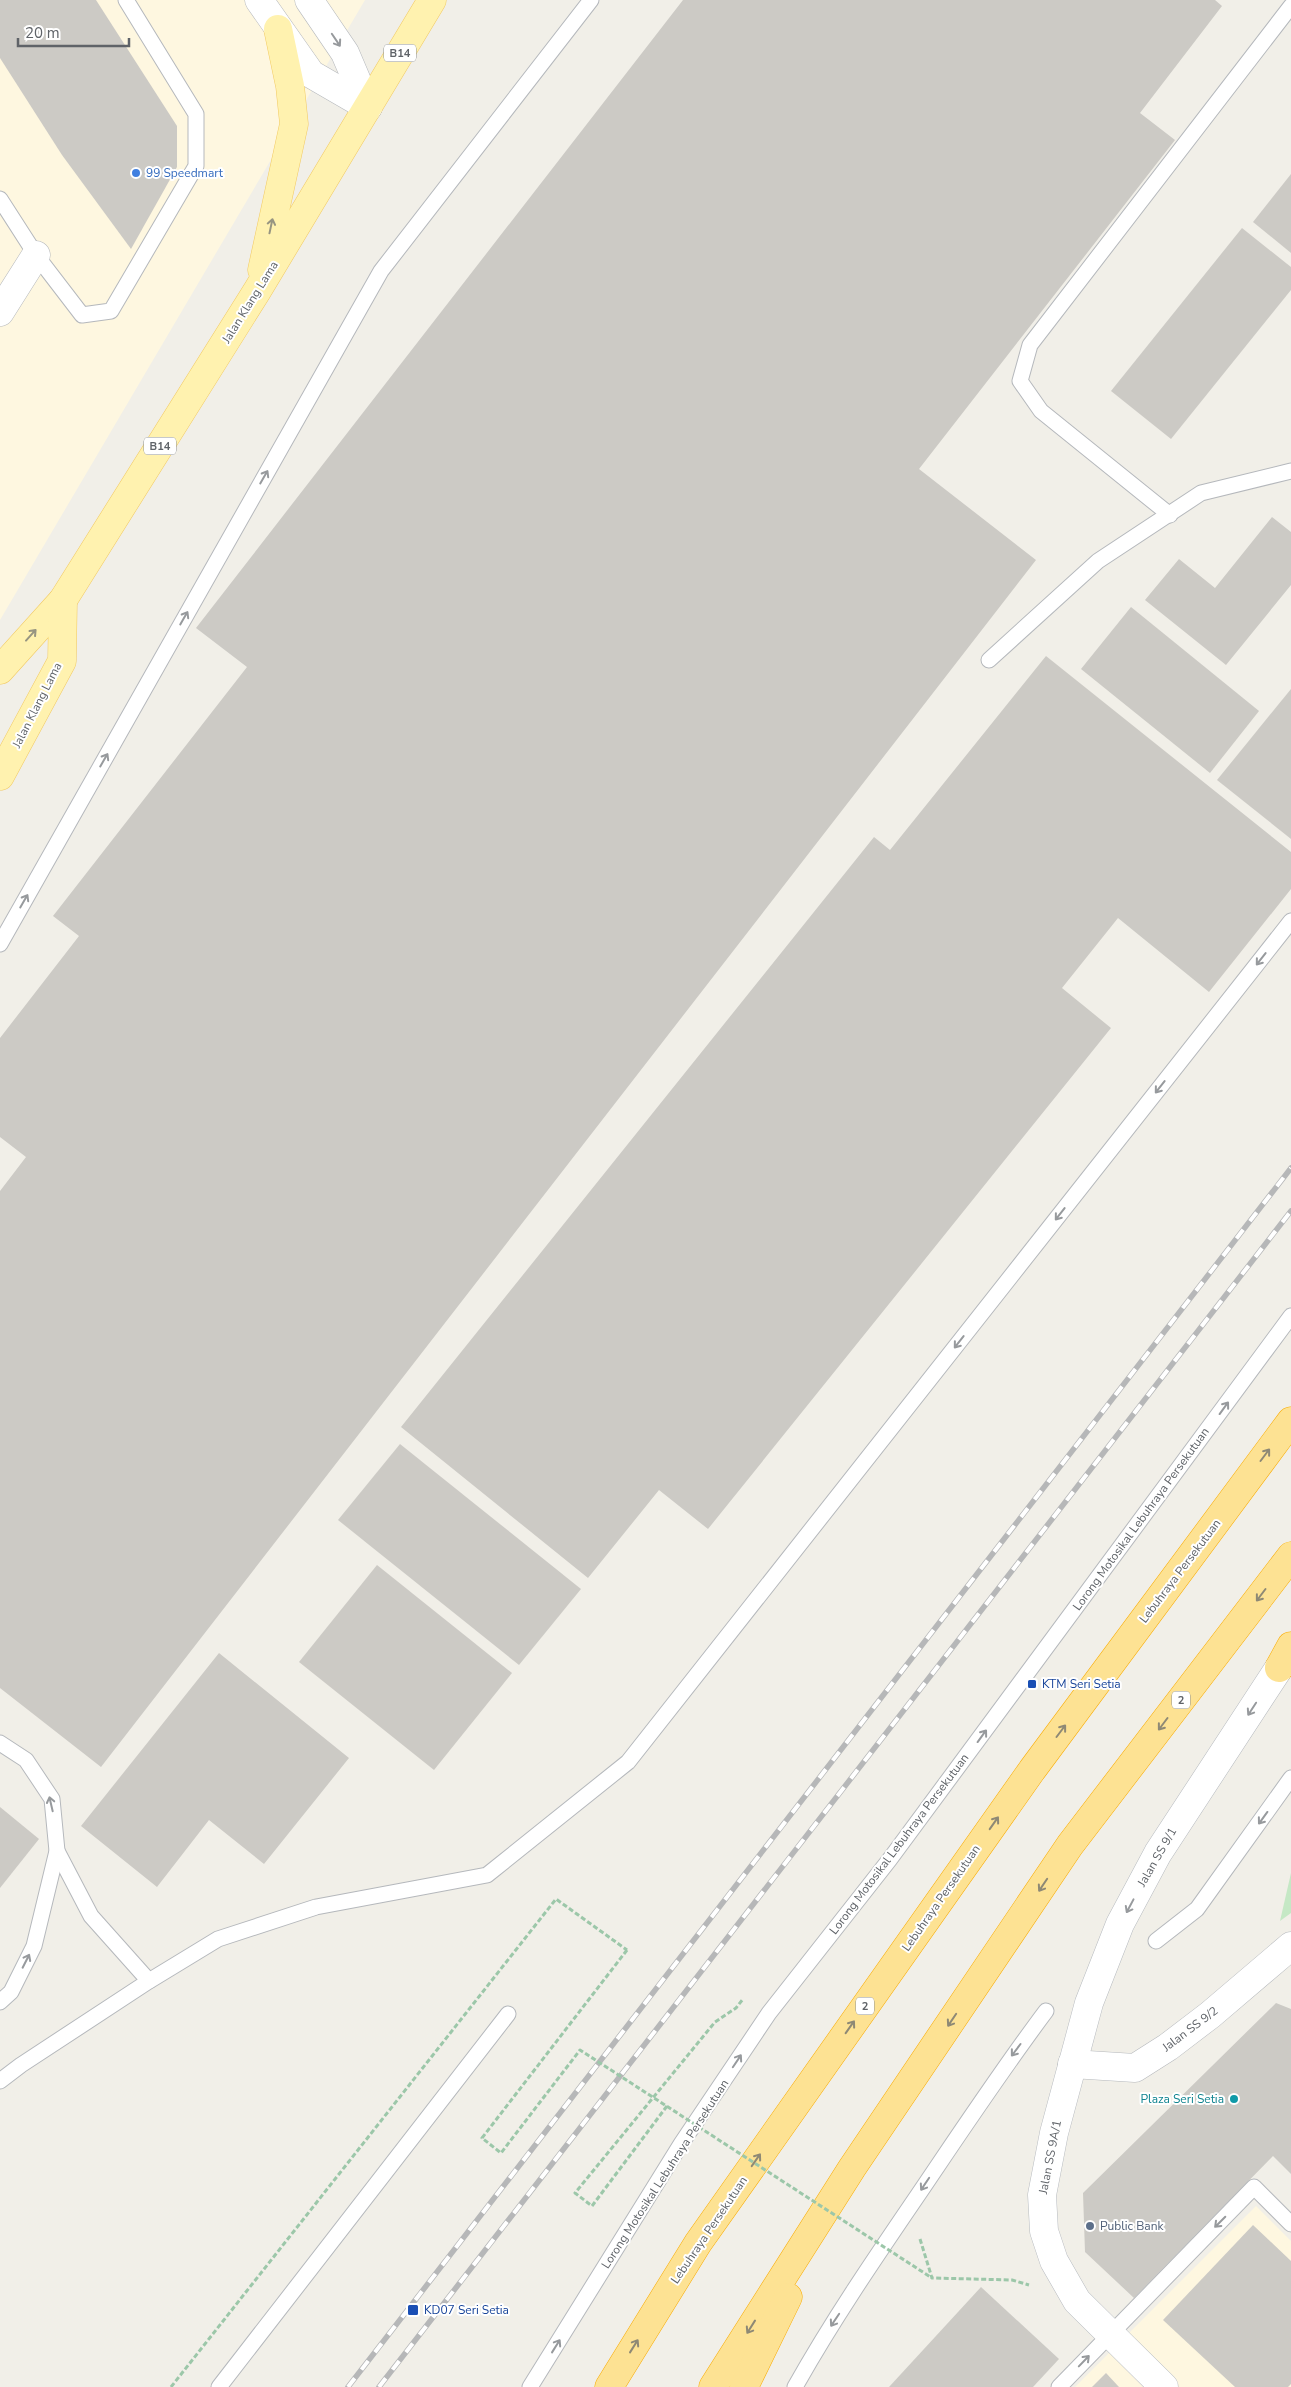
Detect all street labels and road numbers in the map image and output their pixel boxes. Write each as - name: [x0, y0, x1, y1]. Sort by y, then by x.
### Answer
- road number: B14: [384, 44, 416, 62]
- street label: Jalan Klang Lama: [218, 258, 282, 347]
- road number: B14: [144, 438, 176, 454]
- street label: Jalan Klang Lama: [8, 660, 65, 751]
- street label: Lorong Motosikal Lebuhraya Persekutuan: [1070, 1425, 1212, 1613]
- street label: Lebuhraya Persekutuan: [1136, 1516, 1224, 1626]
- road number: 2: [1172, 1692, 1190, 1708]
- street label: Lorong Motosikal Lebuhraya Persekutuan: [826, 1751, 972, 1937]
- street label: Jalan SS 9/1: [1133, 1825, 1180, 1890]
- street label: Lebuhraya Persekutuan: [899, 1842, 983, 1954]
- road number: 2: [856, 1998, 874, 2014]
- street label: Jalan SS 9/2: [1158, 2003, 1221, 2056]
- street label: Lorong Motosikal Lebuhraya Persekutuan: [598, 2077, 732, 2271]
- street label: Jalan SS 9A/1: [1035, 2119, 1065, 2196]
- street label: Lebuhraya Persekutuan: [668, 2174, 750, 2286]

